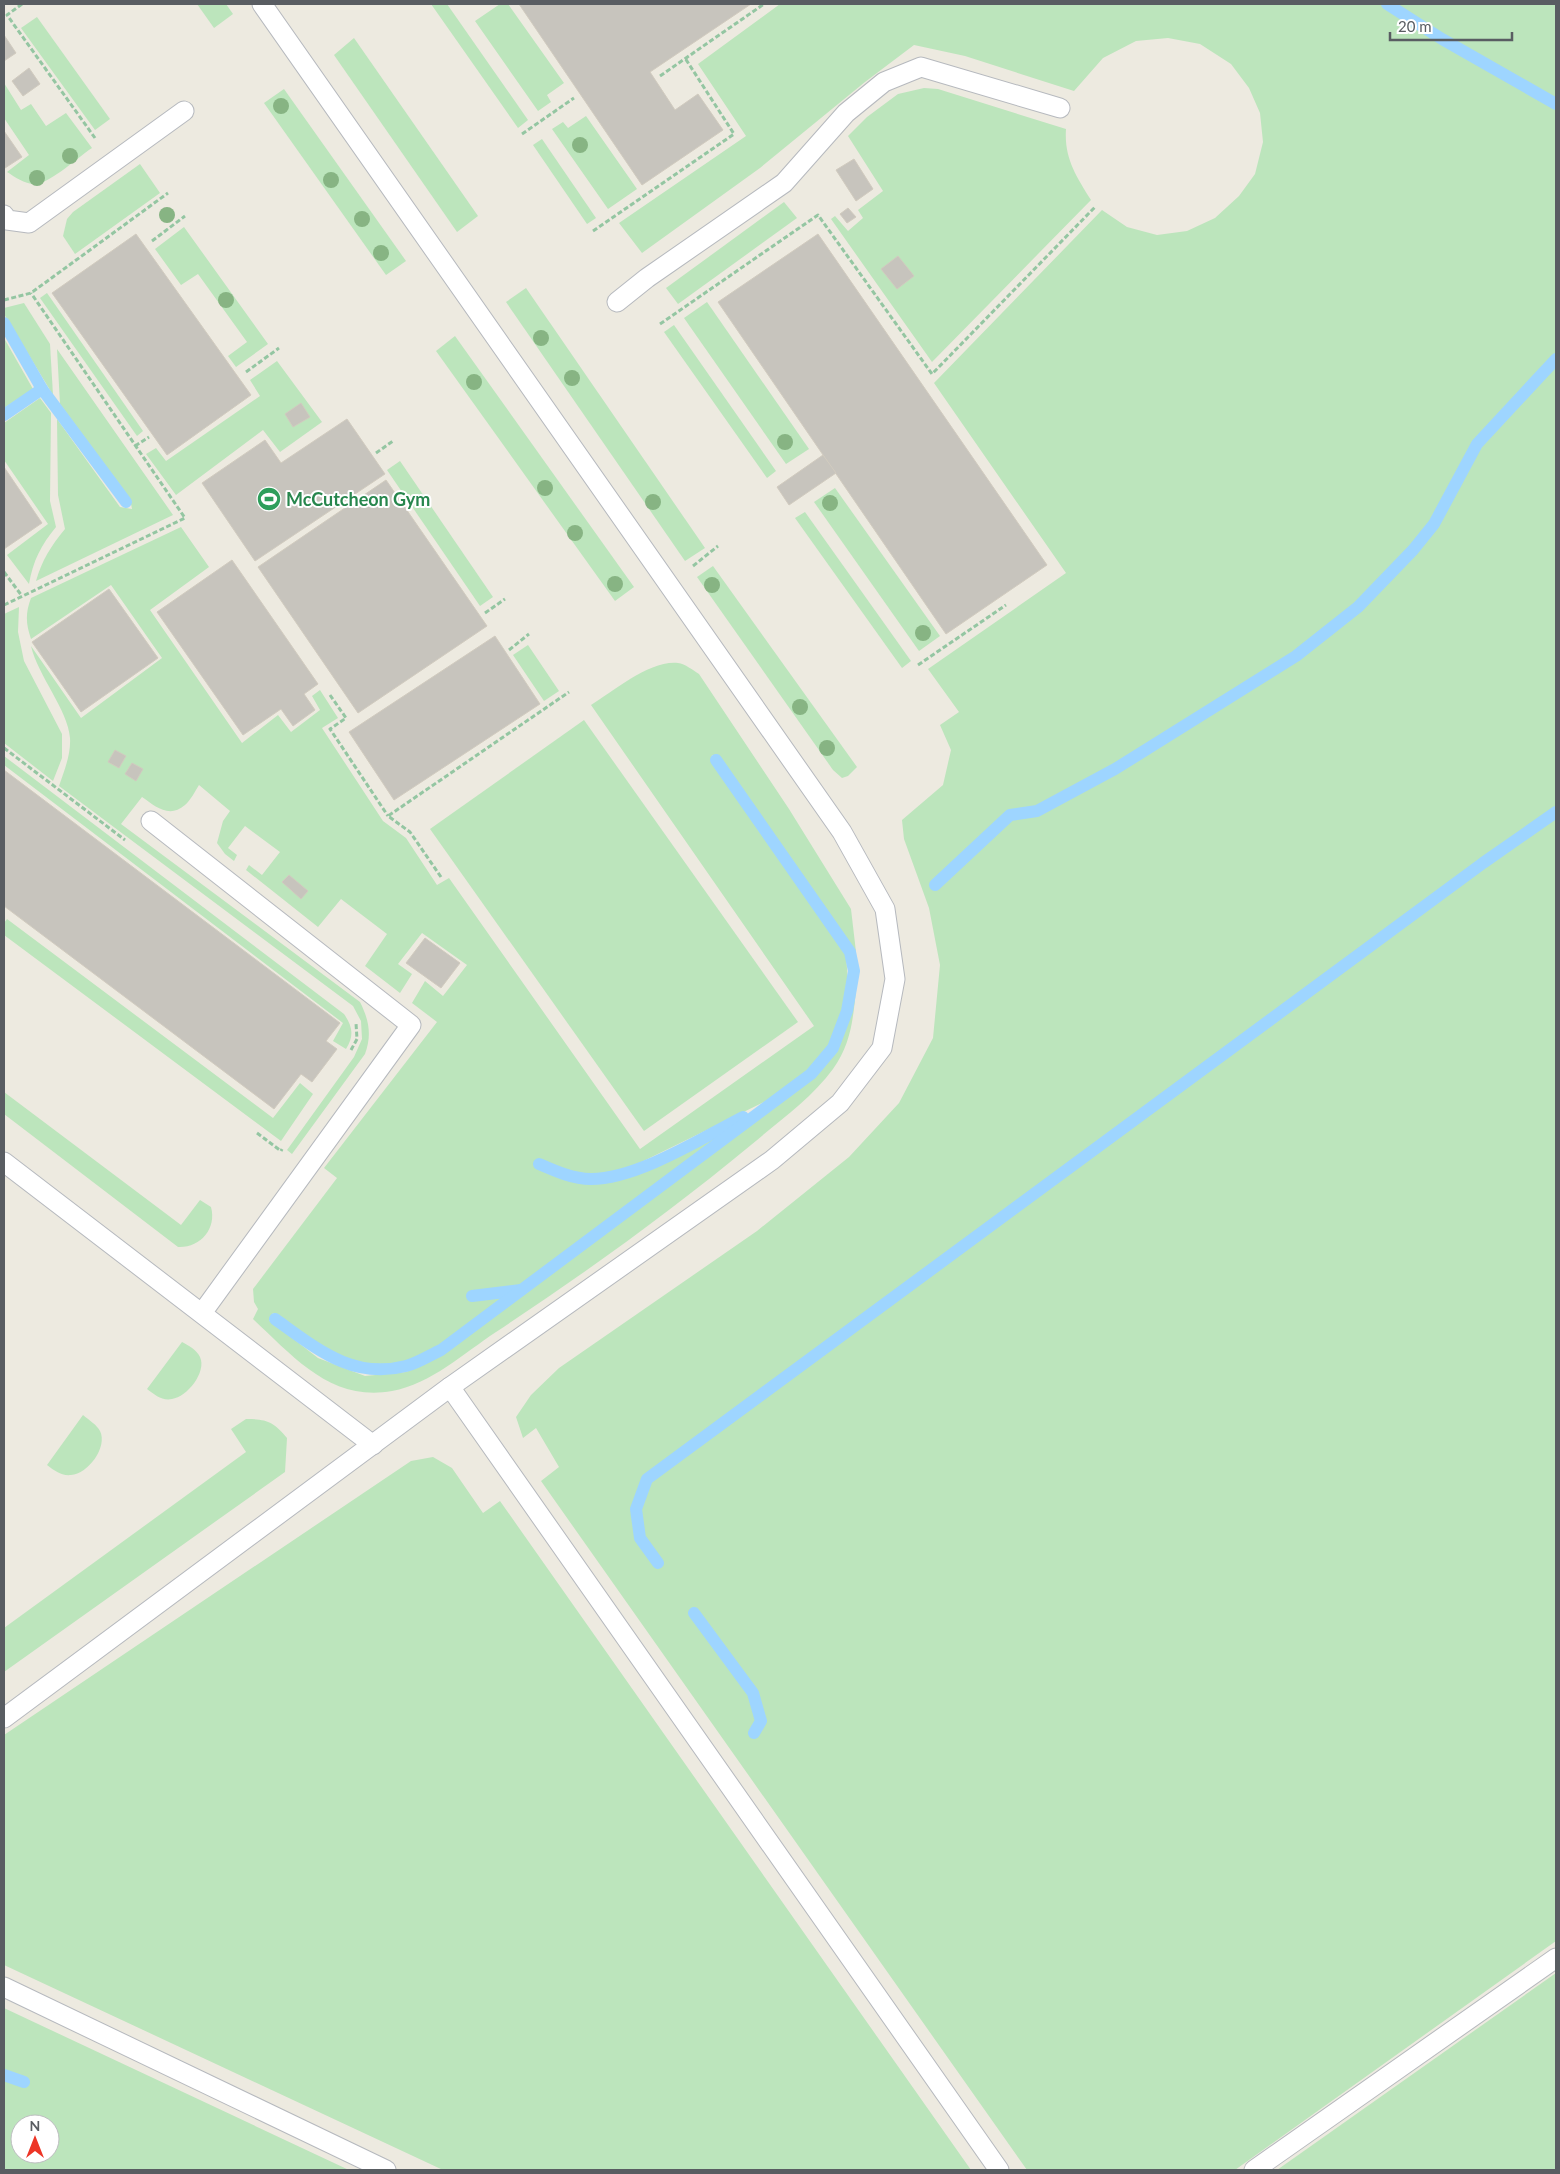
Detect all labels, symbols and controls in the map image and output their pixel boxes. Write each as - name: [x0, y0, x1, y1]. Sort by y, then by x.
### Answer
- scale bar: [1390, 10, 1512, 42]
- text: 20 m: [1398, 17, 1432, 35]
- sports icon: McCutcheon Gym: [256, 486, 282, 512]
- place label: McCutcheon Gym: [286, 488, 430, 510]
- north arrow: [10, 2114, 60, 2164]
- text: N: [30, 2117, 40, 2134]

